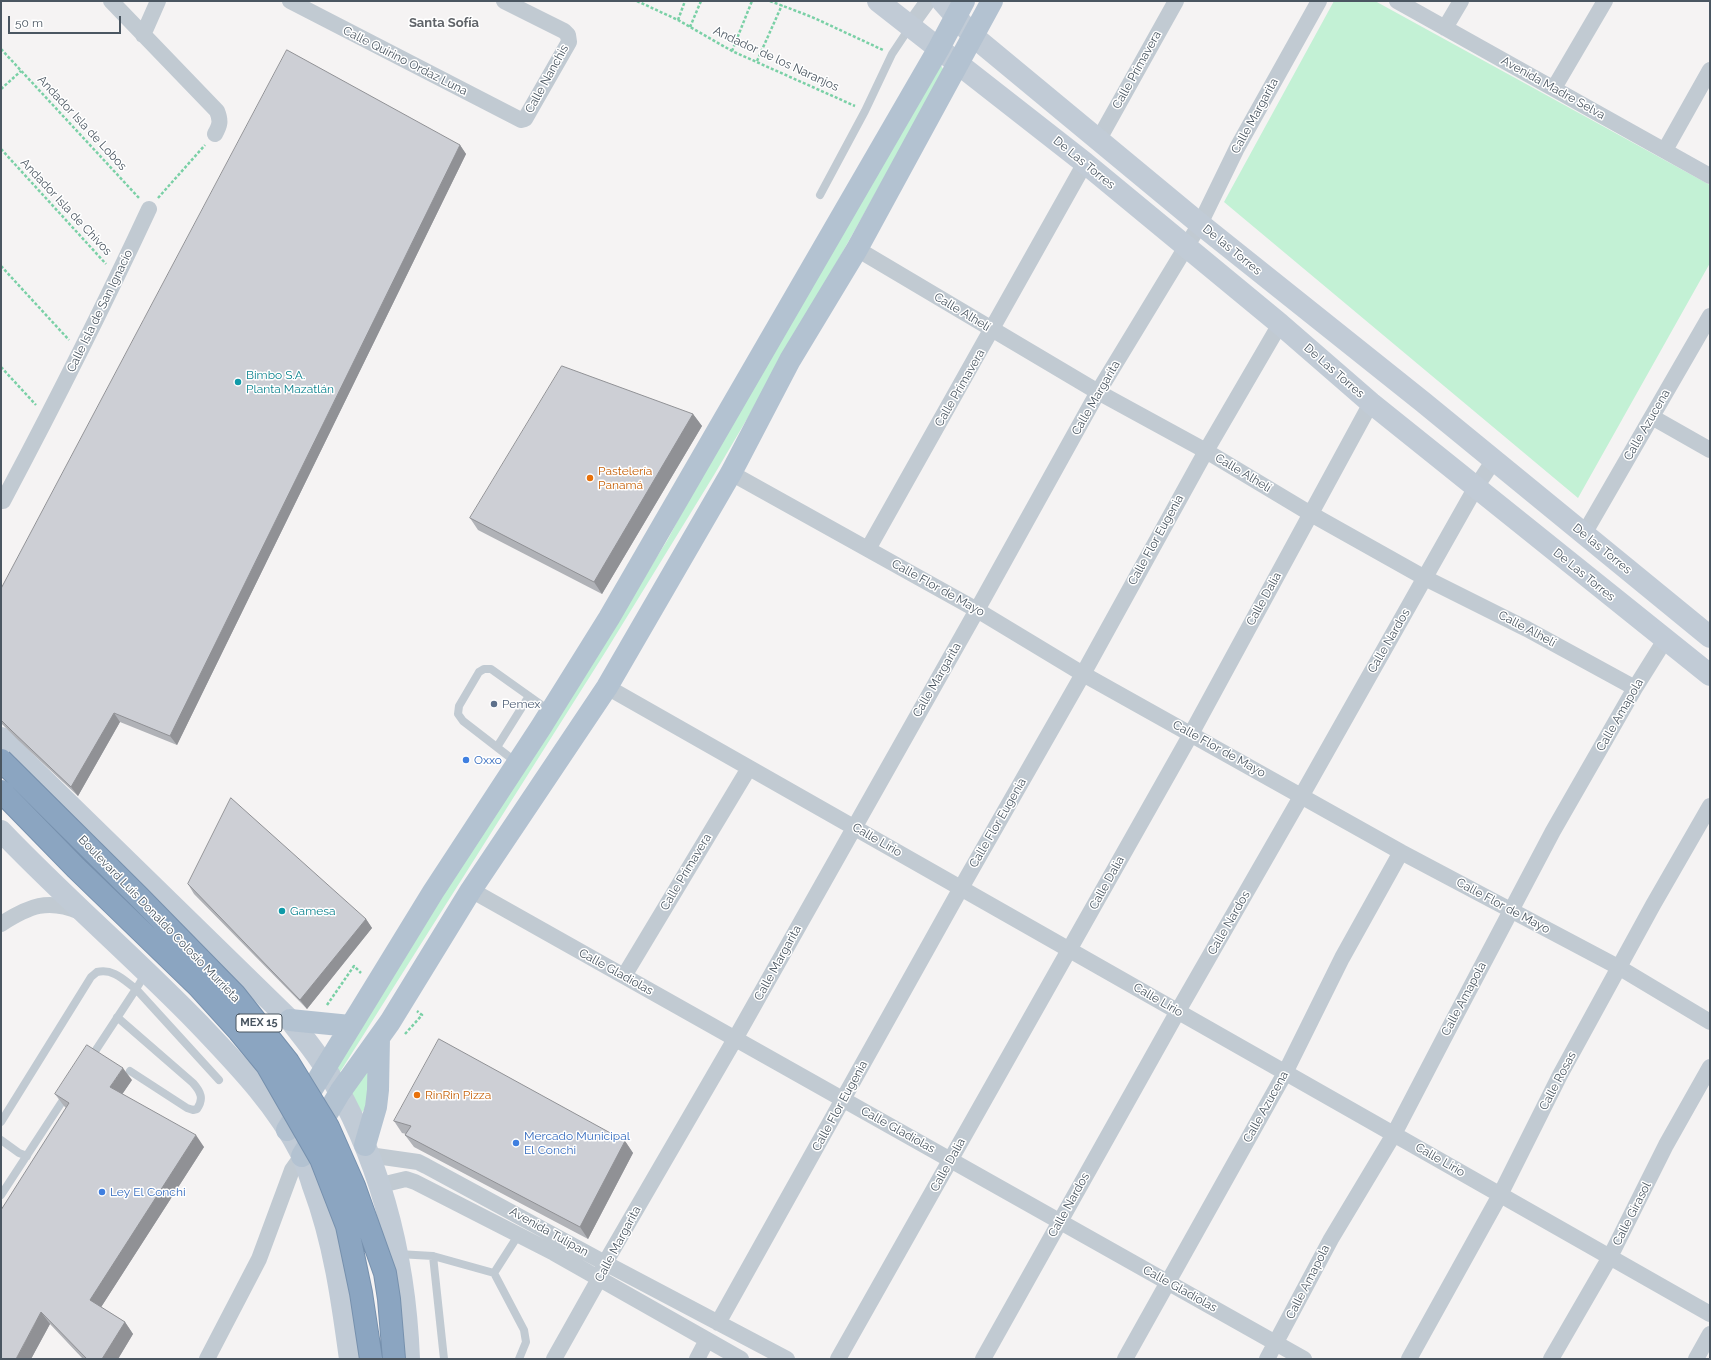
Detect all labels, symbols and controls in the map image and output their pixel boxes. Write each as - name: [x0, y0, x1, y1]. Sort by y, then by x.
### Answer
- scale bar: [10, 8, 123, 34]
- district label: Santa Sofía: [409, 15, 479, 31]
- text: 50 m: [15, 16, 43, 30]
- street label: Calle Quirino Ordaz Luna: [340, 23, 470, 99]
- street label: Andador de los Naranjos: [711, 24, 841, 94]
- street label: Calle Primavera: [1110, 28, 1164, 112]
- street label: Calle Nanchis: [522, 42, 572, 116]
- street label: Avenida Madre Selva: [1499, 53, 1607, 123]
- street label: Andador Isla de Lobos: [34, 73, 130, 173]
- street label: Calle Margarita: [1228, 76, 1282, 156]
- street label: De Las Torres: [1050, 134, 1118, 192]
- street label: Andador Isla de Chivos: [17, 156, 115, 258]
- street label: De las Torres: [1200, 222, 1264, 278]
- street label: Calle Isla de San Ignacio: [64, 247, 136, 375]
- street label: Calle Alhelí: [931, 290, 993, 334]
- street label: De Las Torres: [1301, 341, 1367, 401]
- street label: Calle Primavera: [932, 347, 988, 429]
- street label: Calle Margarita: [1069, 358, 1123, 438]
- place label: Bimbo S.A. Planta Mazatlán: [246, 368, 334, 396]
- marker: Bimbo S.A. Planta Mazatlán: [233, 377, 243, 387]
- street label: Calle Azucena: [1621, 387, 1673, 463]
- street label: Calle Alhelí: [1212, 451, 1274, 495]
- place label: Pastelería Panamá: [598, 464, 652, 492]
- marker: Pastelería Panamá: [585, 473, 595, 483]
- street label: Calle Flor Eugenia: [1125, 492, 1187, 588]
- street label: De las Torres: [1570, 521, 1634, 577]
- street label: De Las Torres: [1550, 546, 1618, 604]
- street label: Calle Flor de Mayo: [889, 557, 987, 619]
- street label: Calle Dalia: [1243, 570, 1285, 628]
- street label: Calle Nardos: [1365, 606, 1413, 676]
- street label: Calle Alhelí: [1496, 608, 1558, 650]
- street label: Calle Margarita: [910, 640, 964, 720]
- street label: Calle Amapola: [1593, 676, 1647, 754]
- place label: Pemex: [502, 697, 540, 711]
- marker: Pemex: [489, 699, 499, 709]
- street label: Calle Flor de Mayo: [1170, 718, 1268, 780]
- place label: Oxxo: [474, 753, 502, 767]
- marker: Oxxo: [461, 755, 471, 765]
- street label: Calle Flor Eugenia: [967, 776, 1029, 870]
- street label: Calle Lirio: [850, 820, 904, 860]
- street label: Calle Primavera: [657, 831, 715, 913]
- street label: Boulevard Luis Donaldo Colosio Murrieta: [75, 833, 243, 1005]
- street label: Calle Dalia: [1086, 854, 1128, 912]
- street label: Calle Flor de Mayo: [1454, 875, 1552, 937]
- street label: Calle Nardos: [1205, 888, 1253, 958]
- place label: Gamesa: [290, 904, 336, 918]
- marker: Gamesa: [277, 906, 287, 916]
- street label: Calle Margarita: [751, 923, 805, 1003]
- street label: Calle Gladiolas: [576, 946, 656, 998]
- street label: Calle Amapola: [1439, 960, 1489, 1038]
- street label: Calle Lirio: [1131, 980, 1185, 1020]
- road number: MEX 15: [236, 1014, 282, 1032]
- street label: Calle Rosas: [1537, 1049, 1579, 1113]
- street label: Calle Flor Eugenia: [809, 1058, 871, 1154]
- street label: Calle Azucena: [1240, 1069, 1292, 1145]
- place label: RinRin Pizza: [425, 1088, 491, 1102]
- marker: RinRin Pizza: [412, 1090, 422, 1100]
- street label: Calle Gladiolas: [858, 1104, 938, 1156]
- place label: Mercado Municipal El Conchi: [524, 1129, 630, 1157]
- street label: Calle Dalia: [927, 1136, 969, 1194]
- marker: Mercado Municipal El Conchi: [511, 1138, 521, 1148]
- street label: Calle Lirio: [1413, 1140, 1467, 1180]
- street label: Calle Nardos: [1045, 1170, 1093, 1240]
- street label: Calle Girasol: [1610, 1180, 1654, 1248]
- place label: Ley El Conchi: [110, 1185, 185, 1199]
- marker: Ley El Conchi: [97, 1187, 107, 1197]
- street label: Avenida Tulipan: [507, 1204, 591, 1260]
- street label: Calle Margarita: [592, 1204, 644, 1284]
- street label: Calle Amapola: [1283, 1242, 1333, 1322]
- street label: Calle Gladiolas: [1140, 1263, 1220, 1315]

